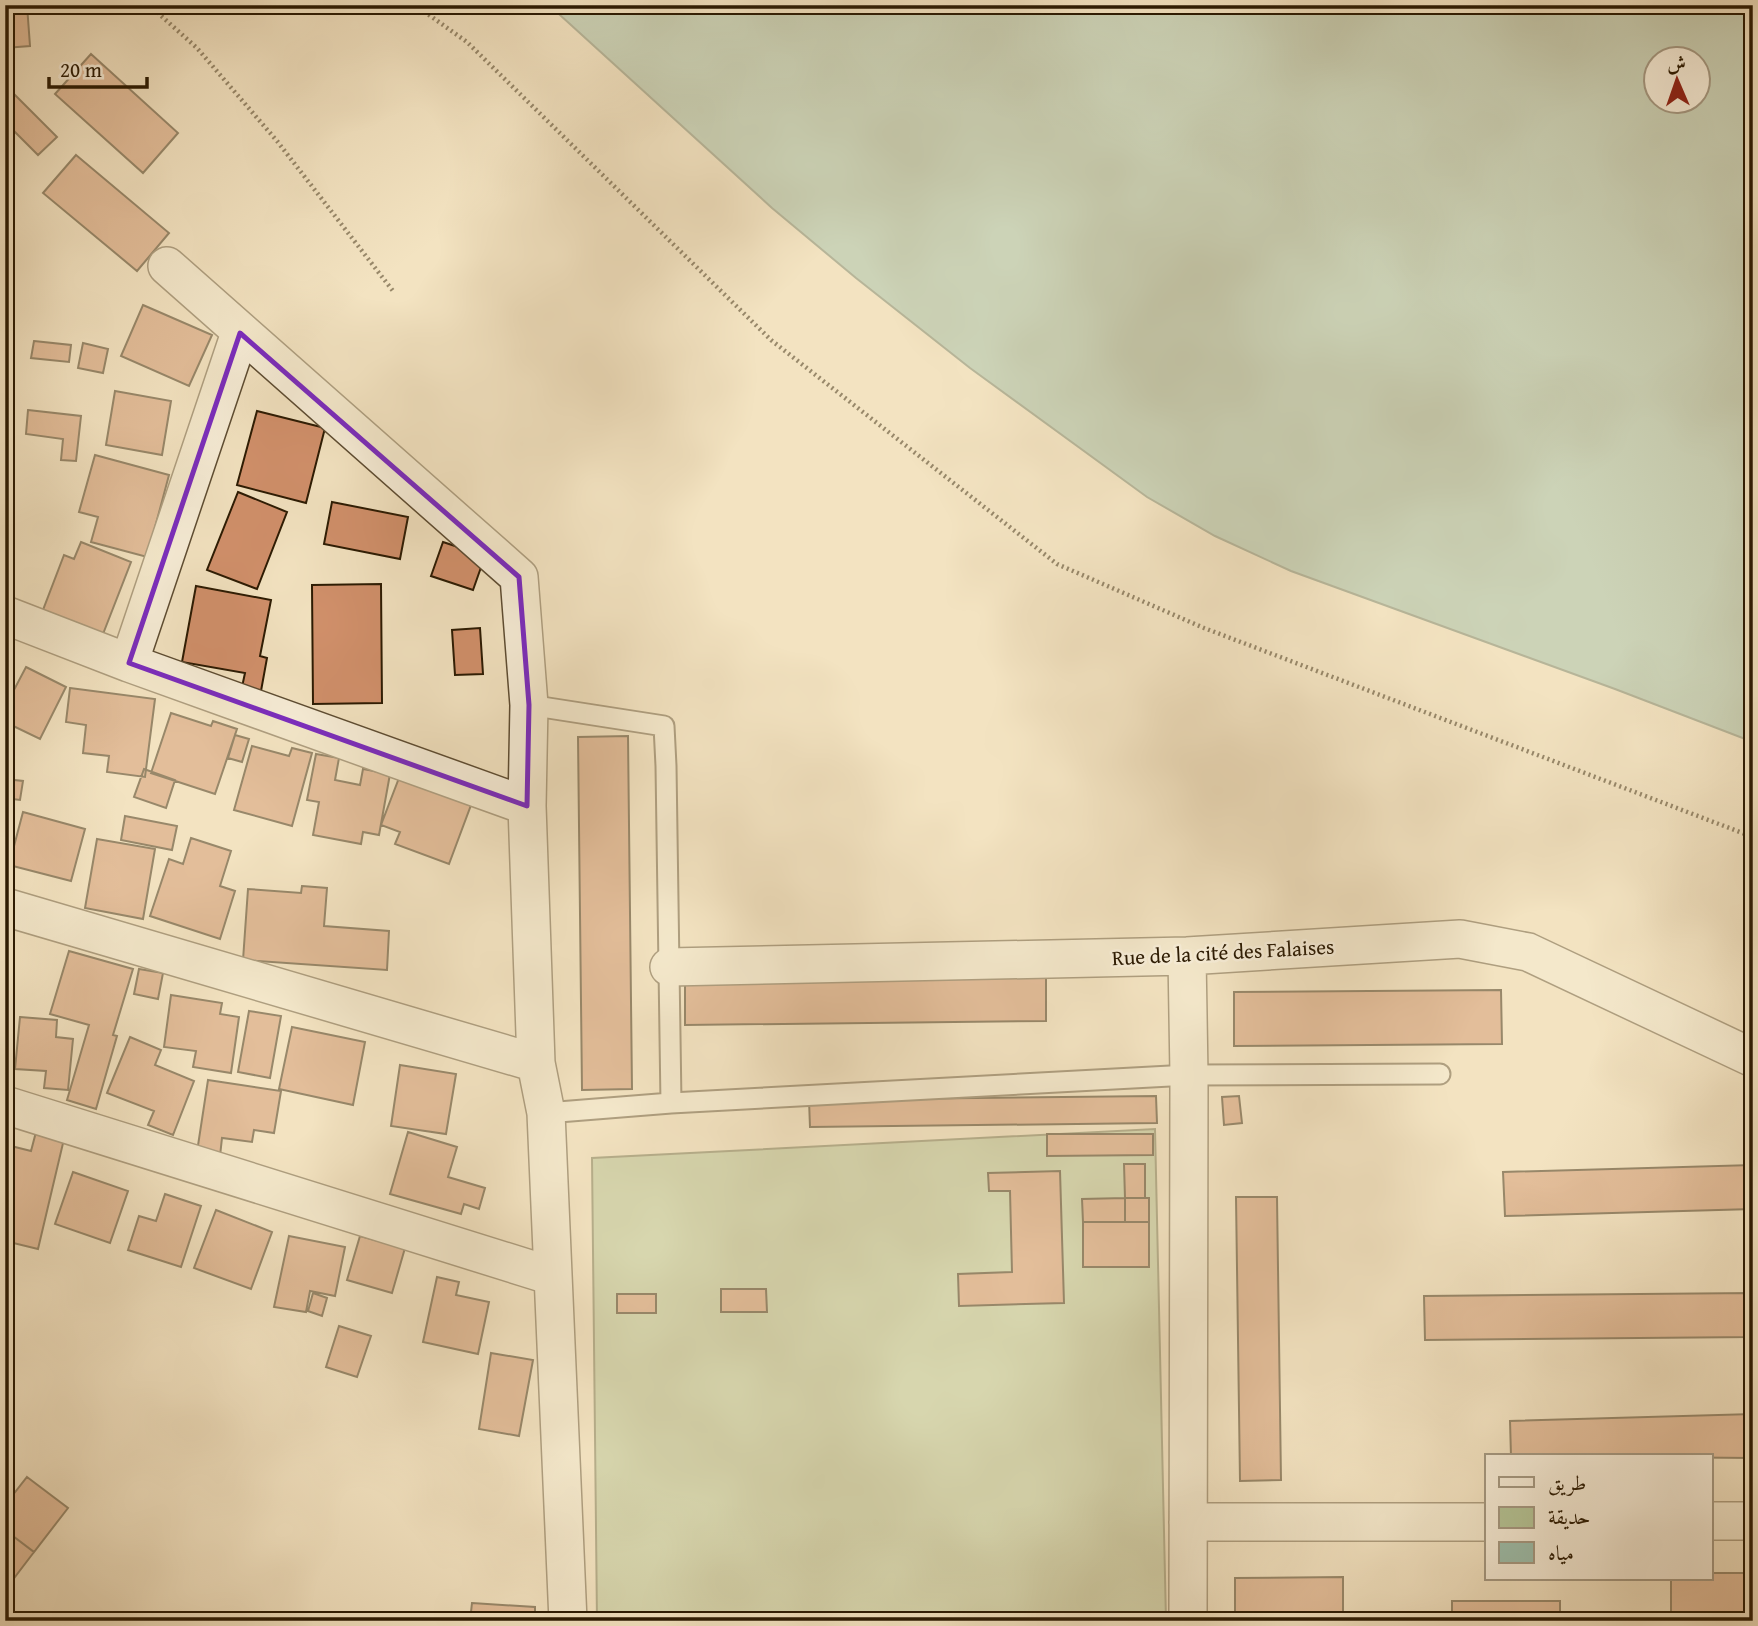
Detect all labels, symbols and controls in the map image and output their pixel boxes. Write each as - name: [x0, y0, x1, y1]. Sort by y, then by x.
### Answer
- scale bar: [49, 46, 147, 90]
- north arrow: [1642, 46, 1712, 116]
- text: ش: [1666, 49, 1686, 77]
- text: 20 m: [60, 54, 102, 85]
- street label: Rue de la cité des Falaises: [1111, 931, 1335, 973]
- legend: [1485, 1454, 1712, 1580]
- text: طريق: [1548, 1467, 1586, 1498]
- text: حديقة: [1548, 1501, 1591, 1532]
- text: مياه: [1548, 1537, 1574, 1568]

